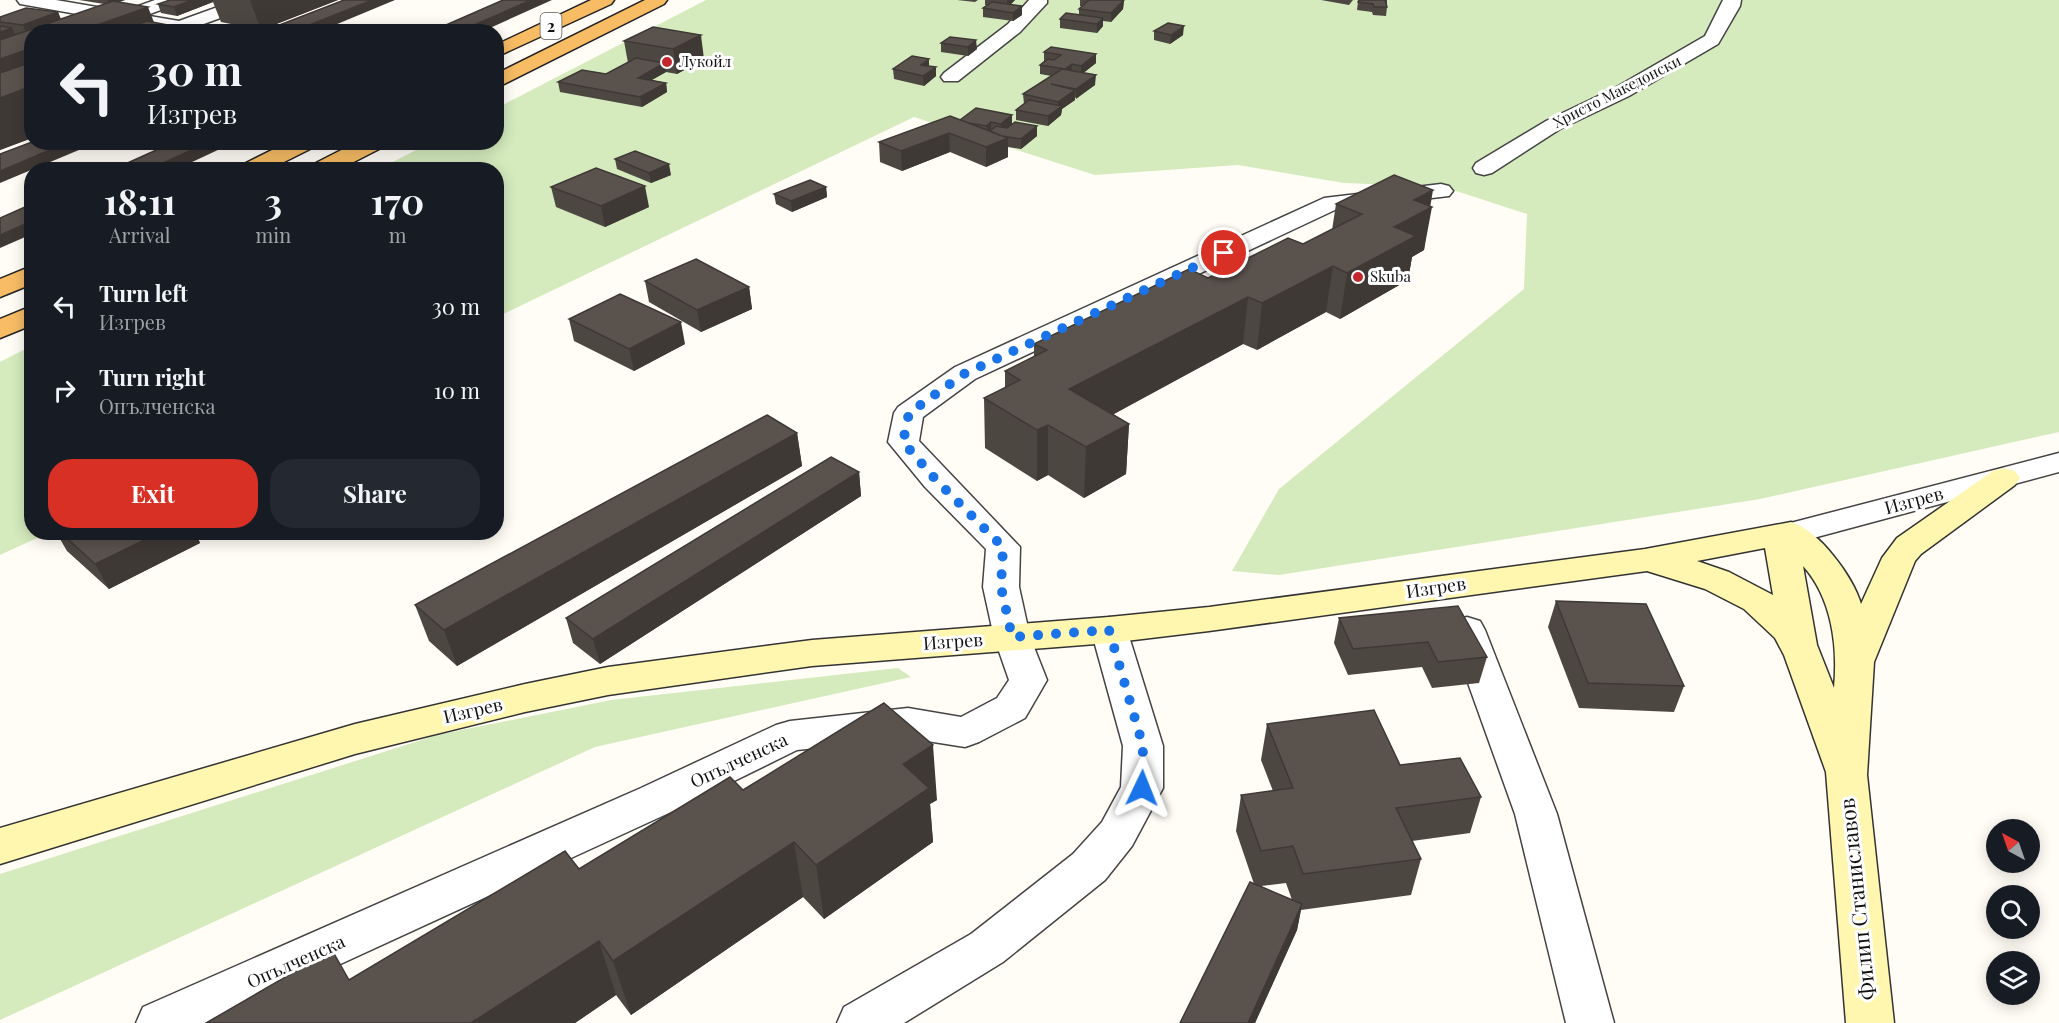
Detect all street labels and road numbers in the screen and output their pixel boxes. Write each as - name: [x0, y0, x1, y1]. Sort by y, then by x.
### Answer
- road number: 2: [540, 13, 562, 39]
- street label: Христо Македонски: [1549, 50, 1684, 132]
- street label: Изгрев: [1882, 481, 1946, 519]
- street label: Изгрев: [1404, 571, 1467, 603]
- street label: Изгрев: [922, 627, 984, 655]
- street label: Изгрев: [441, 692, 505, 728]
- street label: Опълченска: [686, 727, 791, 793]
- street label: Филип Станиславов: [1831, 797, 1881, 1002]
- street label: Опълченска: [243, 929, 348, 993]

